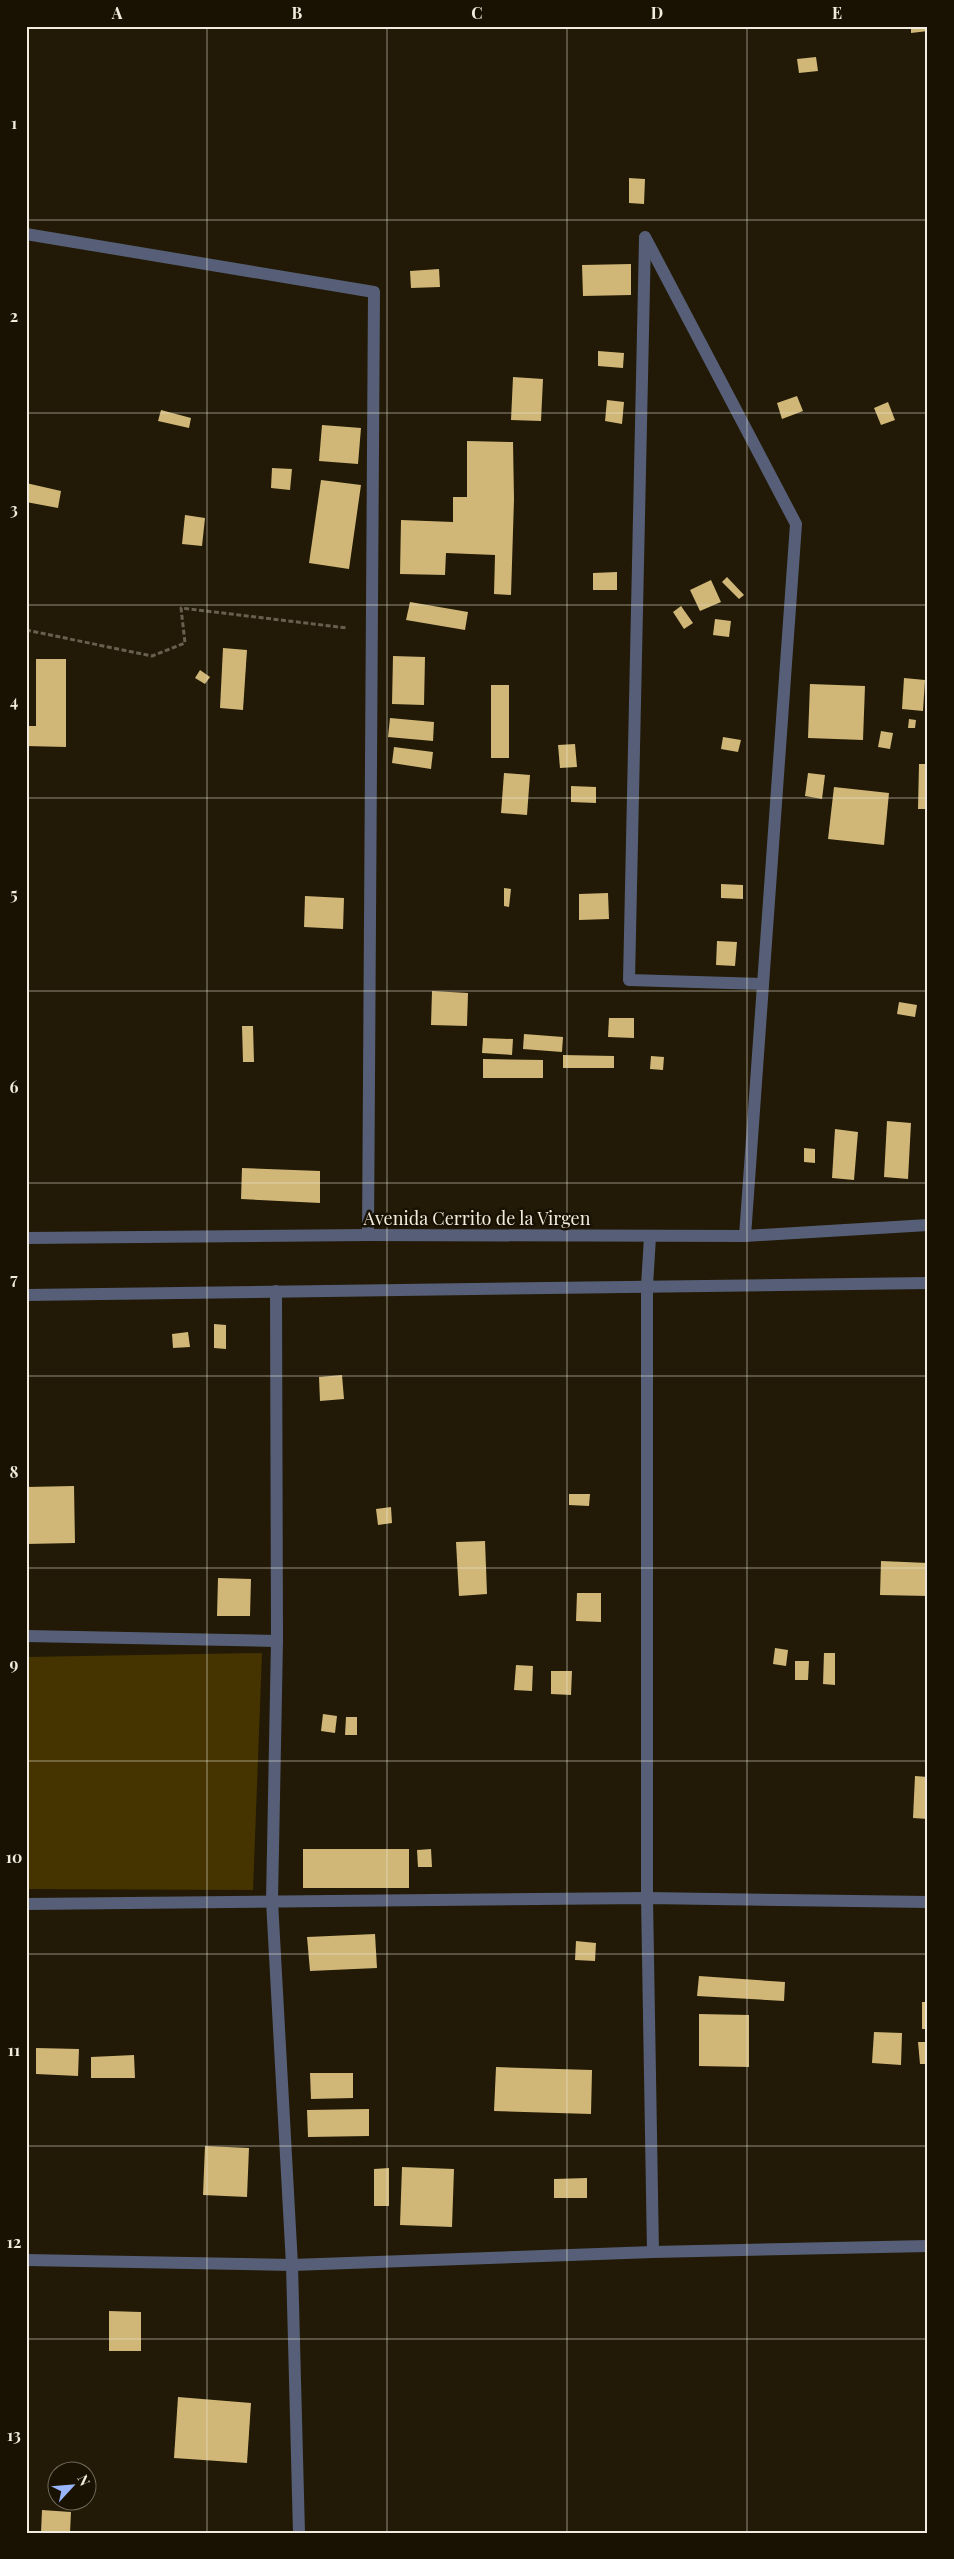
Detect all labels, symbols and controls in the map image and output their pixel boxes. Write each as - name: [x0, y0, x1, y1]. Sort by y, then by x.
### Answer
- text: A: [111, 2, 123, 23]
- text: B: [292, 2, 303, 23]
- text: C: [471, 2, 483, 23]
- text: D: [651, 2, 663, 23]
- text: E: [832, 2, 842, 23]
- text: 1: [11, 112, 17, 133]
- text: 2: [10, 305, 18, 326]
- text: 3: [10, 498, 18, 519]
- text: 4: [10, 690, 18, 711]
- text: 5: [10, 883, 18, 904]
- text: 6: [10, 1076, 19, 1097]
- street label: Avenida Cerrito de la Virgen: [363, 1206, 591, 1230]
- text: 7: [10, 1268, 18, 1289]
- text: 8: [10, 1461, 19, 1482]
- text: 9: [10, 1653, 19, 1674]
- text: 10: [6, 1846, 22, 1867]
- text: 11: [8, 2039, 20, 2060]
- text: 12: [7, 2231, 21, 2252]
- text: 13: [7, 2424, 21, 2445]
- north arrow: [48, 2462, 98, 2512]
- text: N: [73, 2471, 95, 2489]

